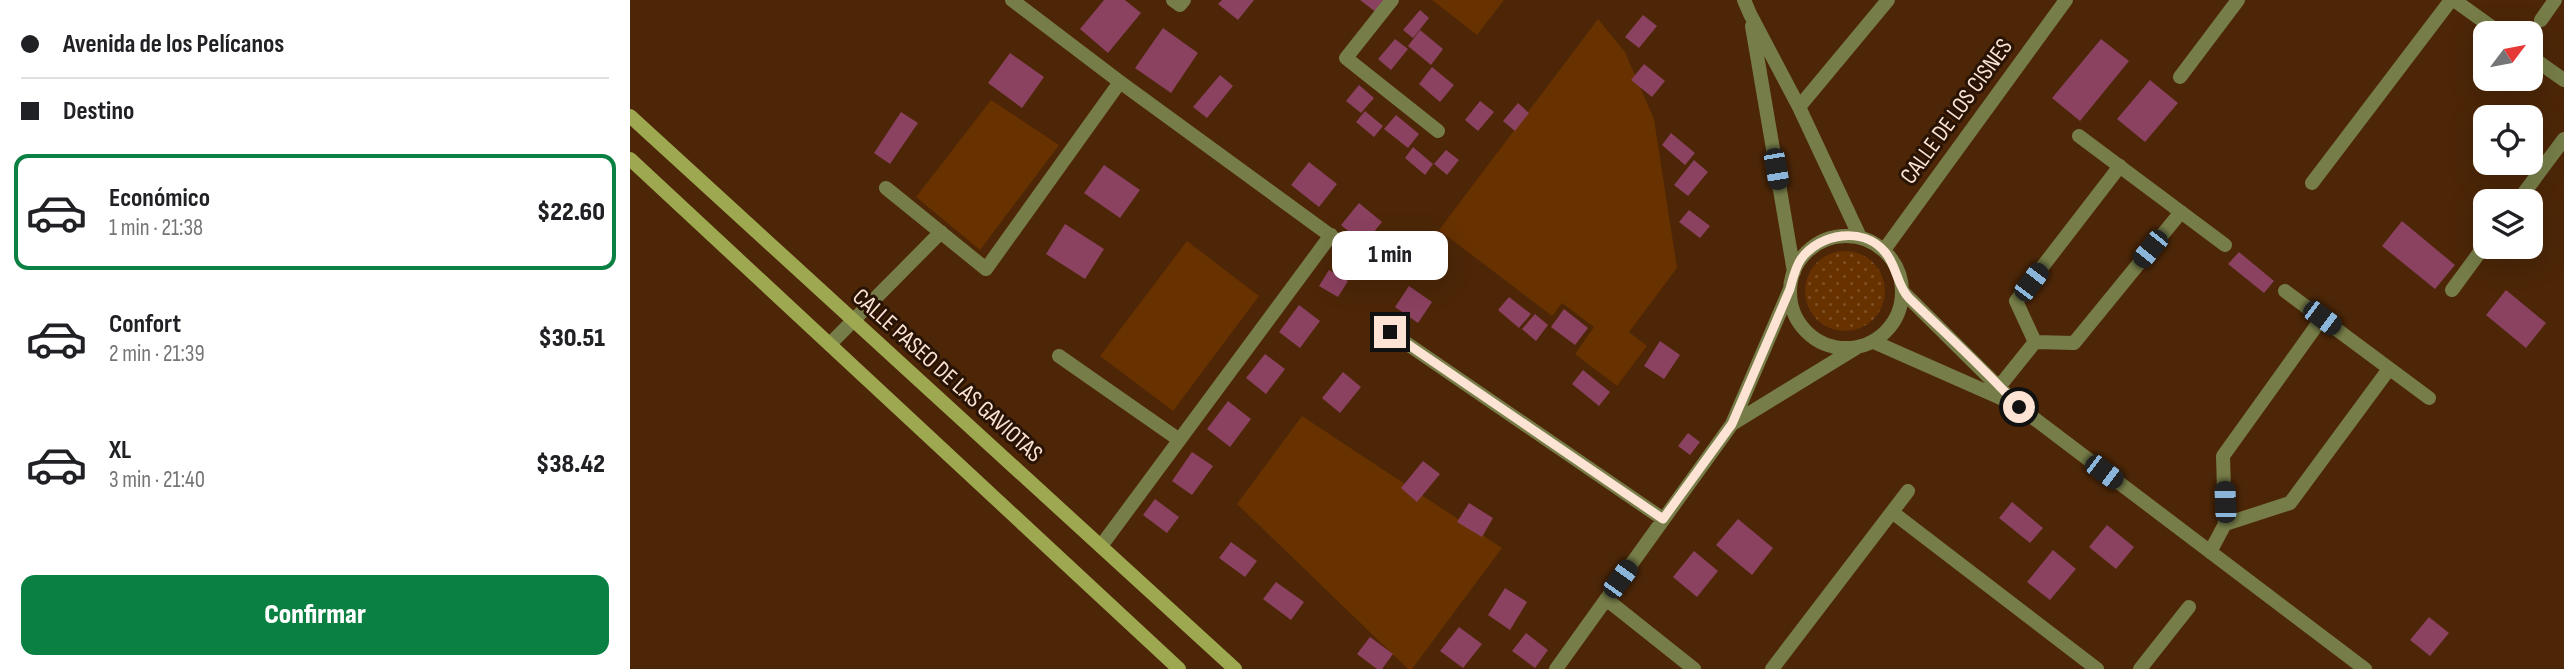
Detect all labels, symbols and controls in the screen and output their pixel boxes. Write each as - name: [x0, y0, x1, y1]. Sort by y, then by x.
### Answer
- north arrow: [2473, 21, 2543, 91]
- map controls: [2473, 21, 2543, 259]
- text: Avenida de los Pelícanos: [63, 29, 284, 60]
- street label: CALLE DE LOS CISNES: [1894, 33, 2019, 190]
- text: Destino: [63, 96, 134, 127]
- button: locate: [2473, 105, 2543, 175]
- car: [1763, 146, 1790, 192]
- icon: car: [25, 181, 88, 244]
- text: Económico: [109, 183, 210, 214]
- button: layers: [2473, 189, 2543, 259]
- text: $22.60: [537, 197, 605, 228]
- text: 1 min · 21:38: [109, 214, 203, 242]
- car: [2129, 226, 2172, 272]
- callout: 1 min: [1332, 230, 1448, 280]
- text: 1 min: [1368, 241, 1412, 269]
- car: [2010, 259, 2053, 305]
- street label: CALLE PASEO DE LAS GAVIOTAS: [847, 282, 1049, 468]
- car: [2299, 297, 2346, 339]
- icon: car: [25, 307, 88, 370]
- text: Confort: [109, 309, 181, 340]
- route end: [1374, 316, 1406, 348]
- text: $30.51: [538, 323, 605, 354]
- text: 2 min · 21:39: [109, 340, 205, 368]
- route start: [2003, 391, 2035, 423]
- icon: car: [25, 433, 88, 496]
- text: XL: [109, 435, 131, 466]
- text: $38.42: [536, 449, 605, 480]
- car: [2081, 451, 2128, 493]
- text: 3 min · 21:40: [109, 466, 205, 494]
- car: [2214, 481, 2237, 523]
- car: [1600, 556, 1641, 602]
- button: Confirmar: [21, 575, 609, 655]

